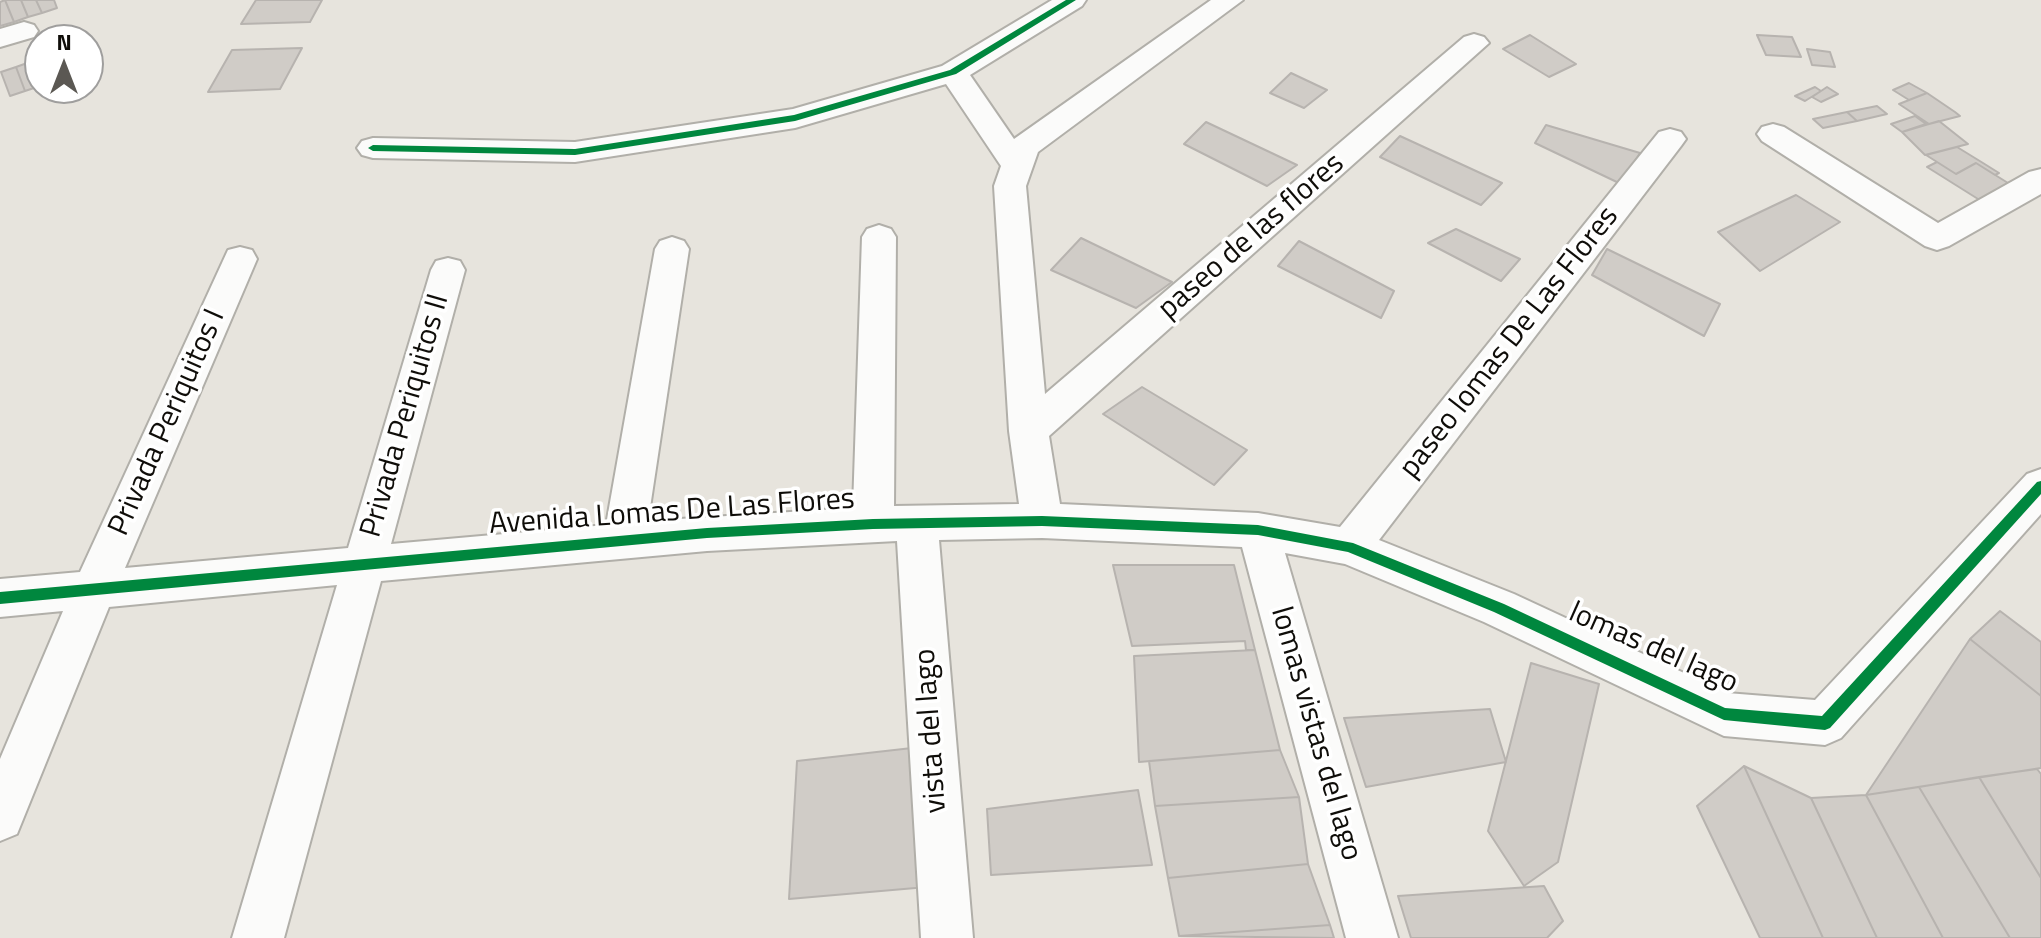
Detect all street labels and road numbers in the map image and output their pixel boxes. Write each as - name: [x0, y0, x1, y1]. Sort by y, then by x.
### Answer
- street label: paseo de las flores: [1152, 147, 1352, 327]
- street label: paseo lomas De Las Flores: [1393, 200, 1627, 486]
- street label: Privada Periquitos II: [354, 290, 458, 542]
- street label: Privada Periquitos I: [102, 304, 234, 542]
- street label: Avenida Lomas De Las Flores: [488, 482, 856, 544]
- street label: lomas del lago: [1563, 596, 1743, 702]
- street label: lomas vistas del lago: [1262, 603, 1368, 865]
- street label: vista del lago: [908, 648, 956, 814]

